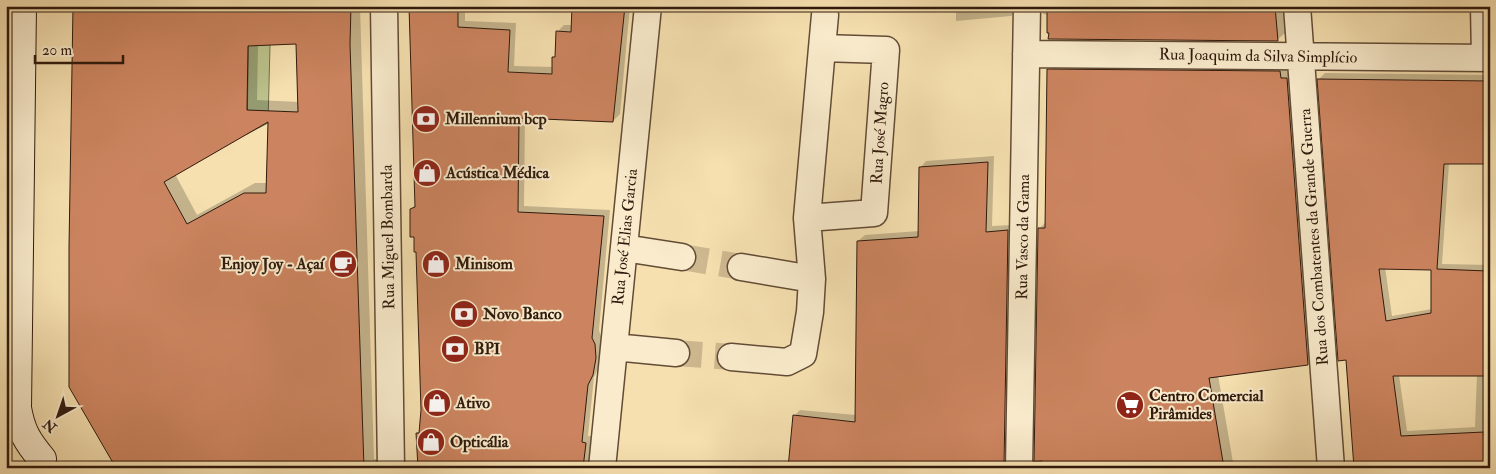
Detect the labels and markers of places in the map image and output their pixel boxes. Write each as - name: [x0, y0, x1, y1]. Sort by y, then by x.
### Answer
- bank icon: Millennium bcp: [411, 104, 441, 134]
- place label: Millennium bcp: [444, 109, 547, 130]
- shop icon: Acústica Médica: [412, 158, 442, 188]
- place label: Acústica Médica: [445, 163, 550, 183]
- cafe icon: Enjoy Joy - Açaí: [328, 249, 358, 279]
- shop icon: Minisom: [421, 249, 451, 279]
- place label: Enjoy Joy - Açaí: [221, 254, 326, 275]
- place label: Minisom: [454, 254, 513, 274]
- bank icon: Novo Banco: [449, 299, 479, 329]
- place label: Novo Banco: [482, 304, 562, 324]
- bank icon: BPI: [440, 334, 470, 364]
- place label: BPI: [474, 339, 501, 359]
- place label: Centro Comercial Pirâmides: [1149, 386, 1264, 424]
- shop icon: Ativo: [422, 388, 452, 418]
- supermarket icon: Centro Comercial Pirâmides: [1115, 390, 1145, 420]
- place label: Ativo: [455, 393, 490, 413]
- shop icon: Opticália: [416, 427, 446, 457]
- place label: Opticália: [450, 432, 509, 453]

